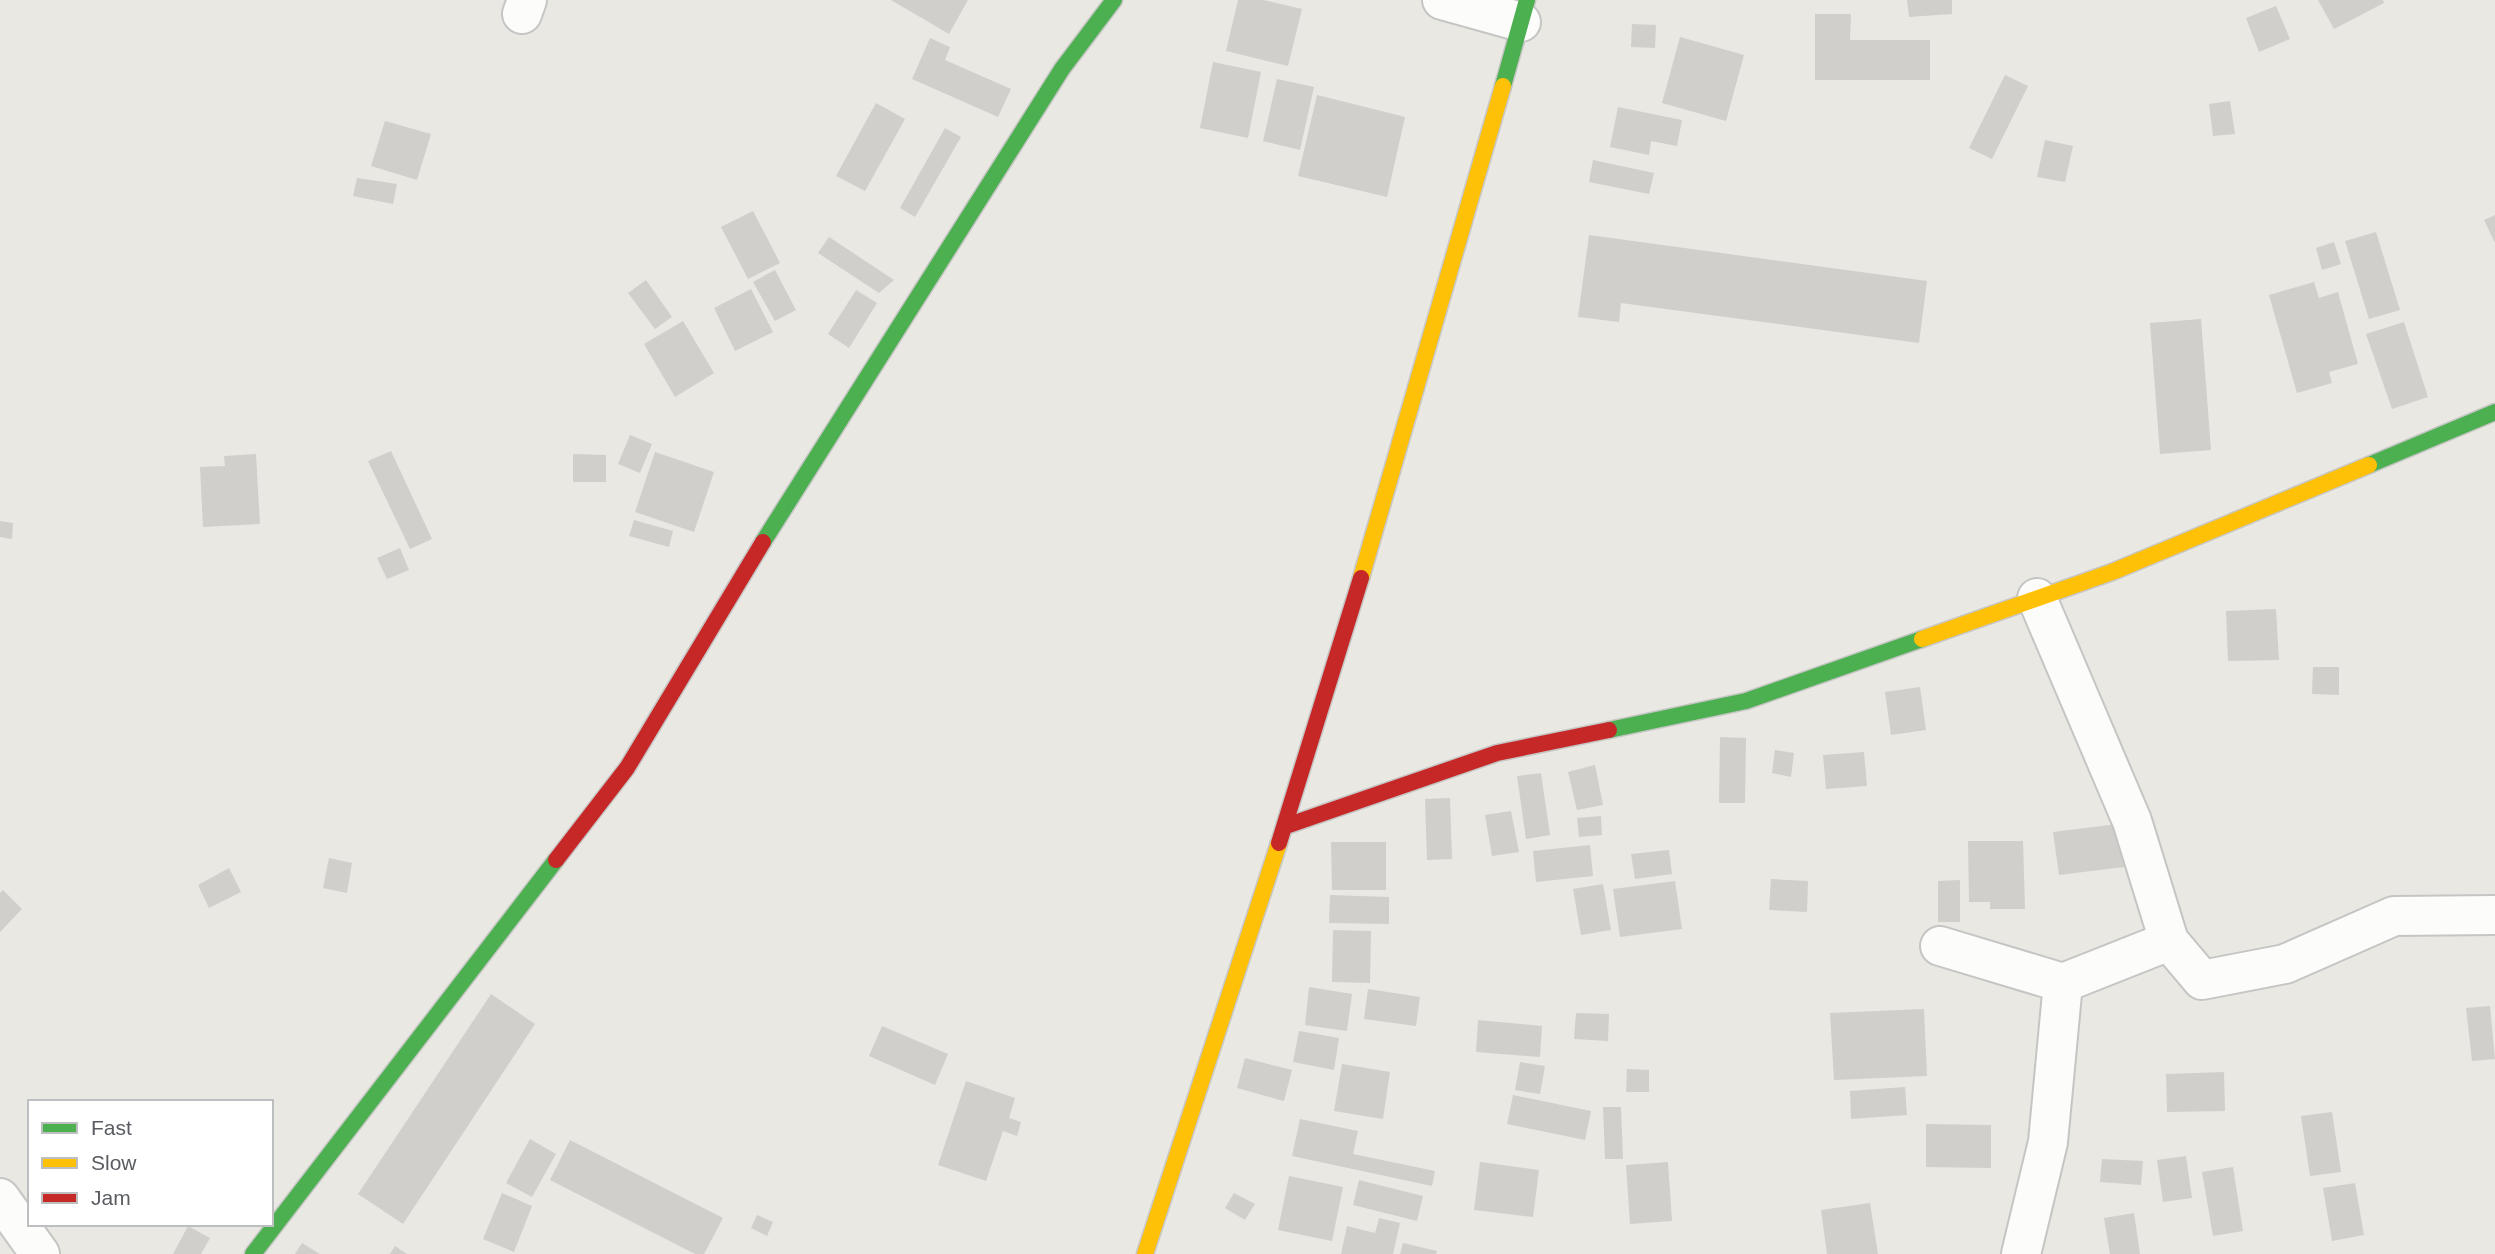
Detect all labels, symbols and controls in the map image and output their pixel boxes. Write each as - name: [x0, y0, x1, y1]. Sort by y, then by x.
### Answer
- legend: [28, 1100, 273, 1226]
- text: Fast: [91, 1116, 132, 1139]
- text: Slow: [91, 1151, 137, 1174]
- text: Jam: [91, 1186, 131, 1209]

